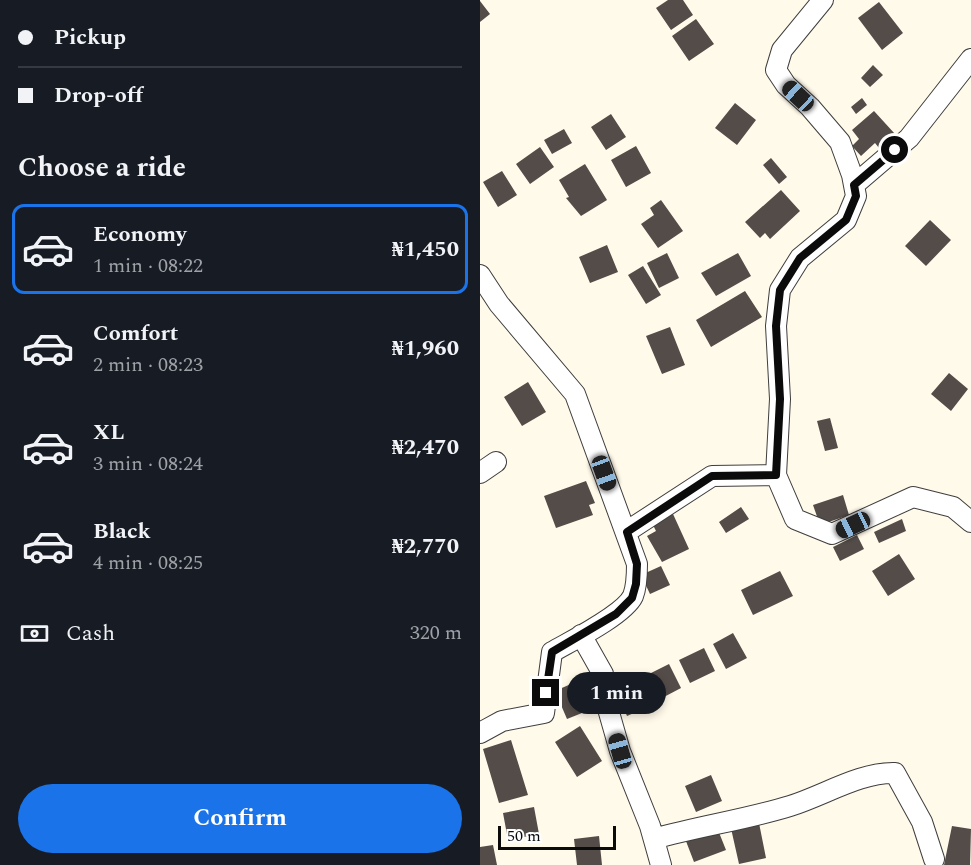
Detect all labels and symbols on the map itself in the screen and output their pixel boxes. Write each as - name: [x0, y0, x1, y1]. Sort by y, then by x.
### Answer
- car: [779, 77, 817, 115]
- route start: [881, 136, 908, 163]
- car: [589, 453, 619, 493]
- car: [833, 509, 873, 541]
- callout: 1 min: [567, 672, 666, 714]
- route end: [532, 679, 559, 706]
- car: [606, 731, 634, 771]
- scale bar: [498, 823, 616, 850]

